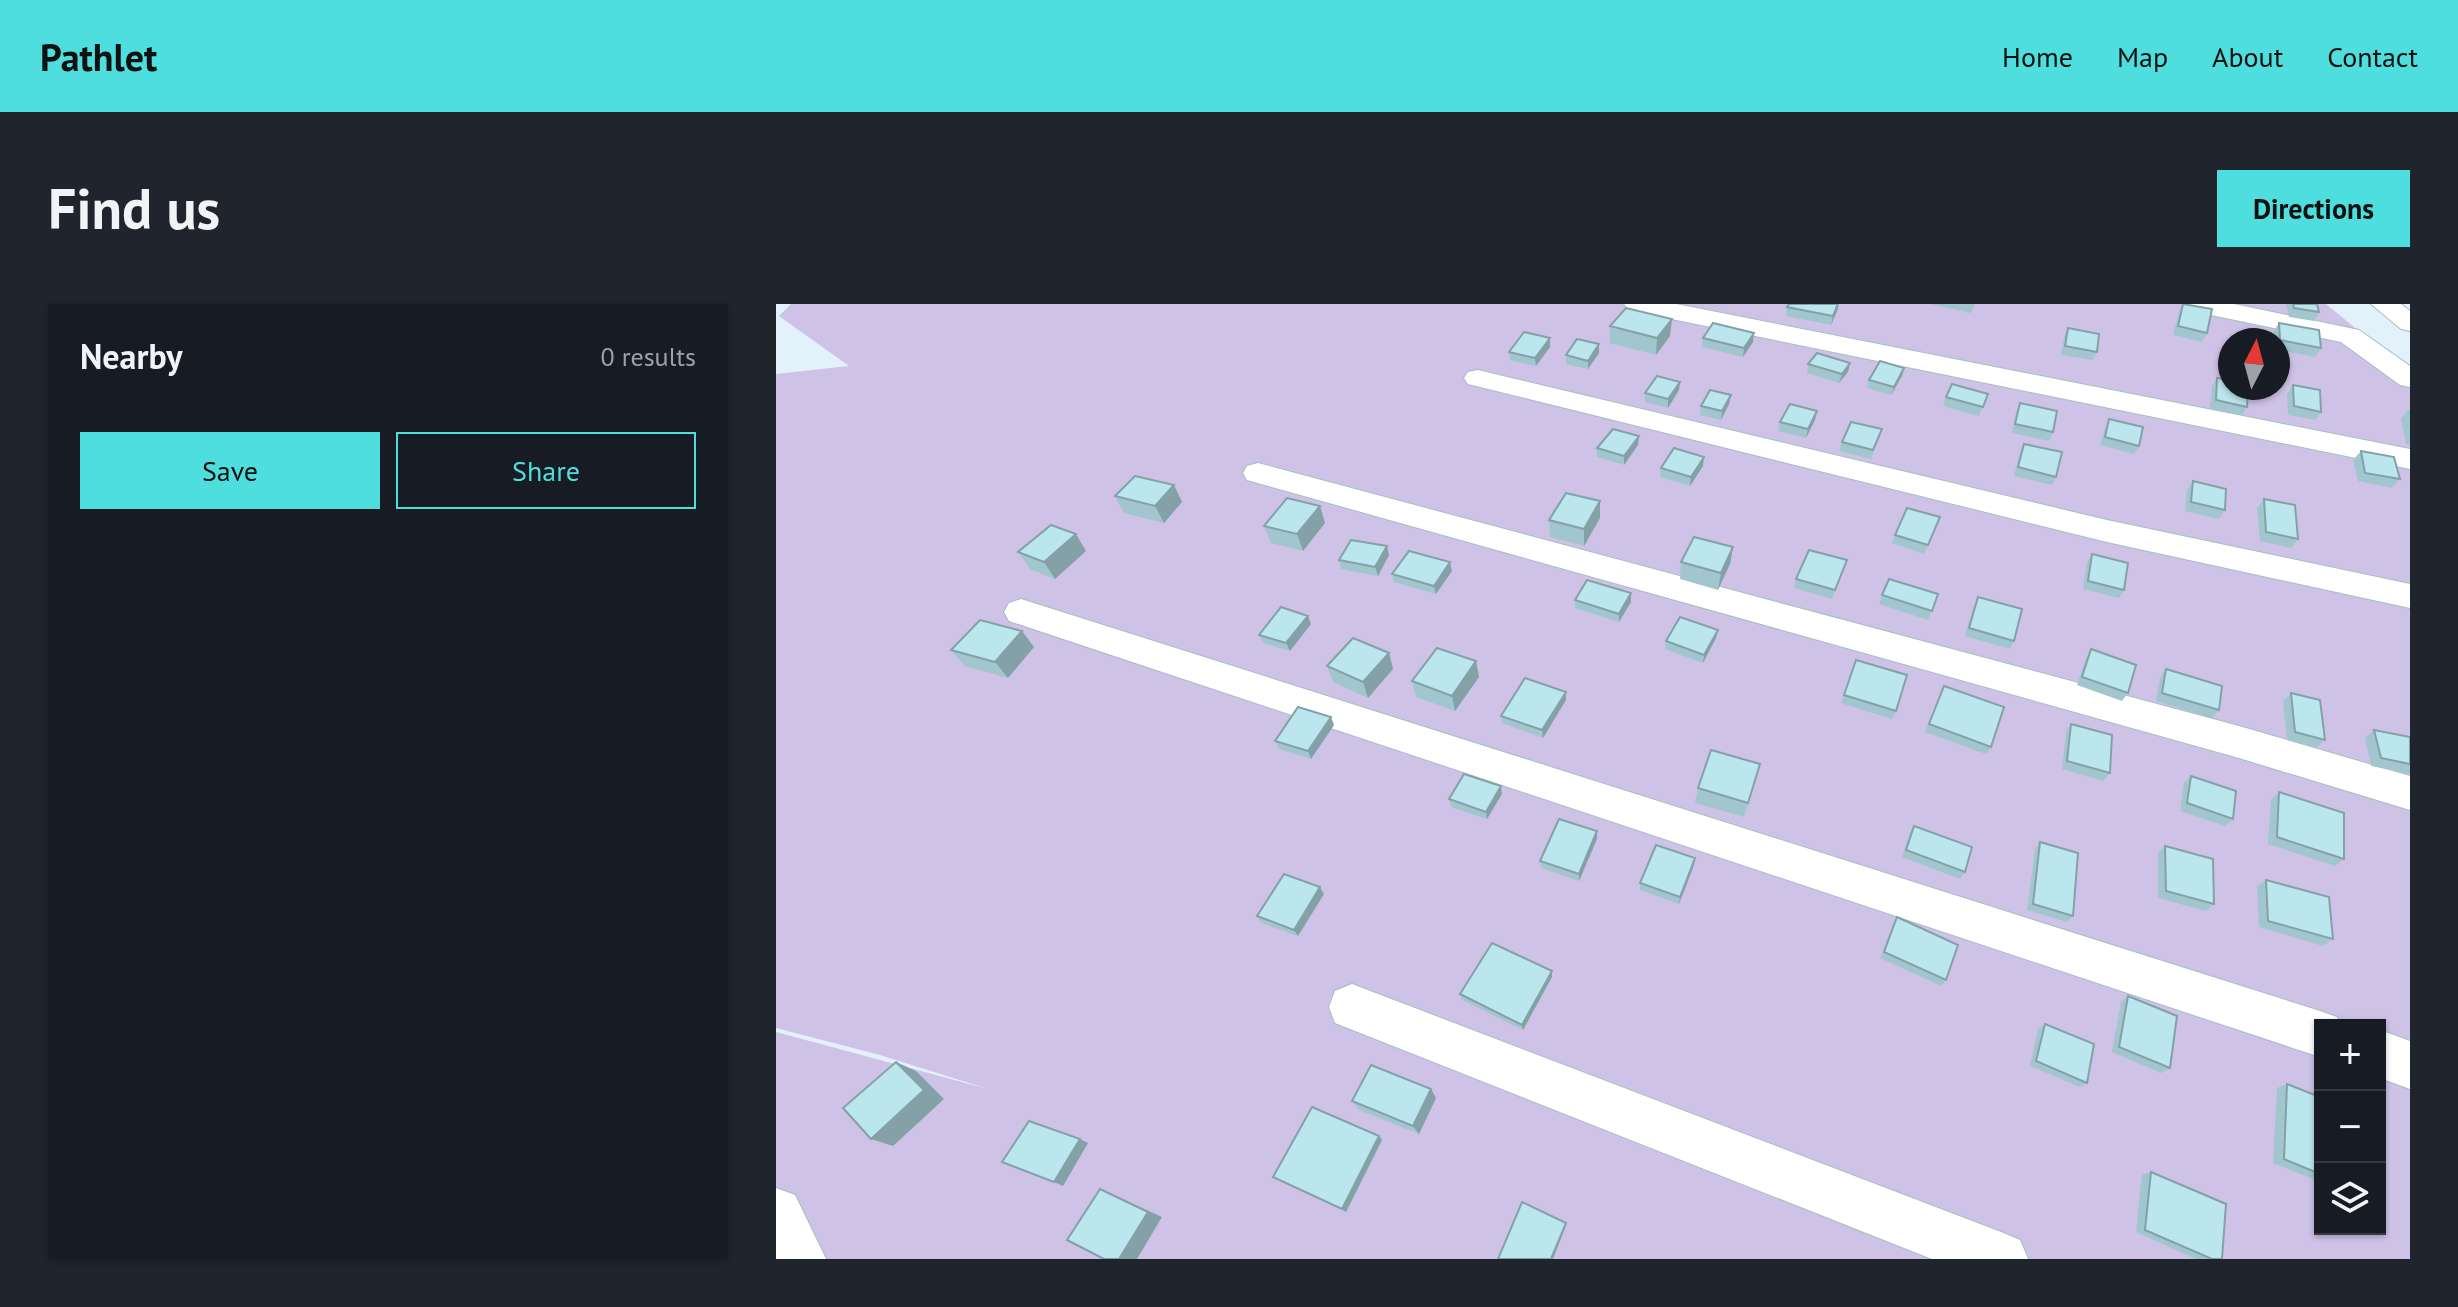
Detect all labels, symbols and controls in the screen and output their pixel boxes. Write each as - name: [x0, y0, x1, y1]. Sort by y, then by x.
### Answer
- text: Pathlet: [40, 32, 157, 81]
- text: Home: [2002, 38, 2073, 75]
- text: Map: [2117, 38, 2168, 75]
- text: About: [2212, 38, 2283, 75]
- text: Contact: [2327, 38, 2418, 75]
- button: Directions: [2217, 170, 2410, 247]
- text: Find us: [48, 172, 220, 244]
- north arrow: [2218, 328, 2290, 400]
- text: Nearby: [80, 334, 182, 378]
- text: 0 results: [601, 340, 696, 373]
- button: Save: [80, 432, 380, 509]
- button: Share: [396, 432, 696, 509]
- map controls: [2314, 1019, 2386, 1235]
- button: +: [2314, 1019, 2386, 1091]
- button: −: [2314, 1091, 2386, 1163]
- button: layers: [2314, 1163, 2386, 1235]

